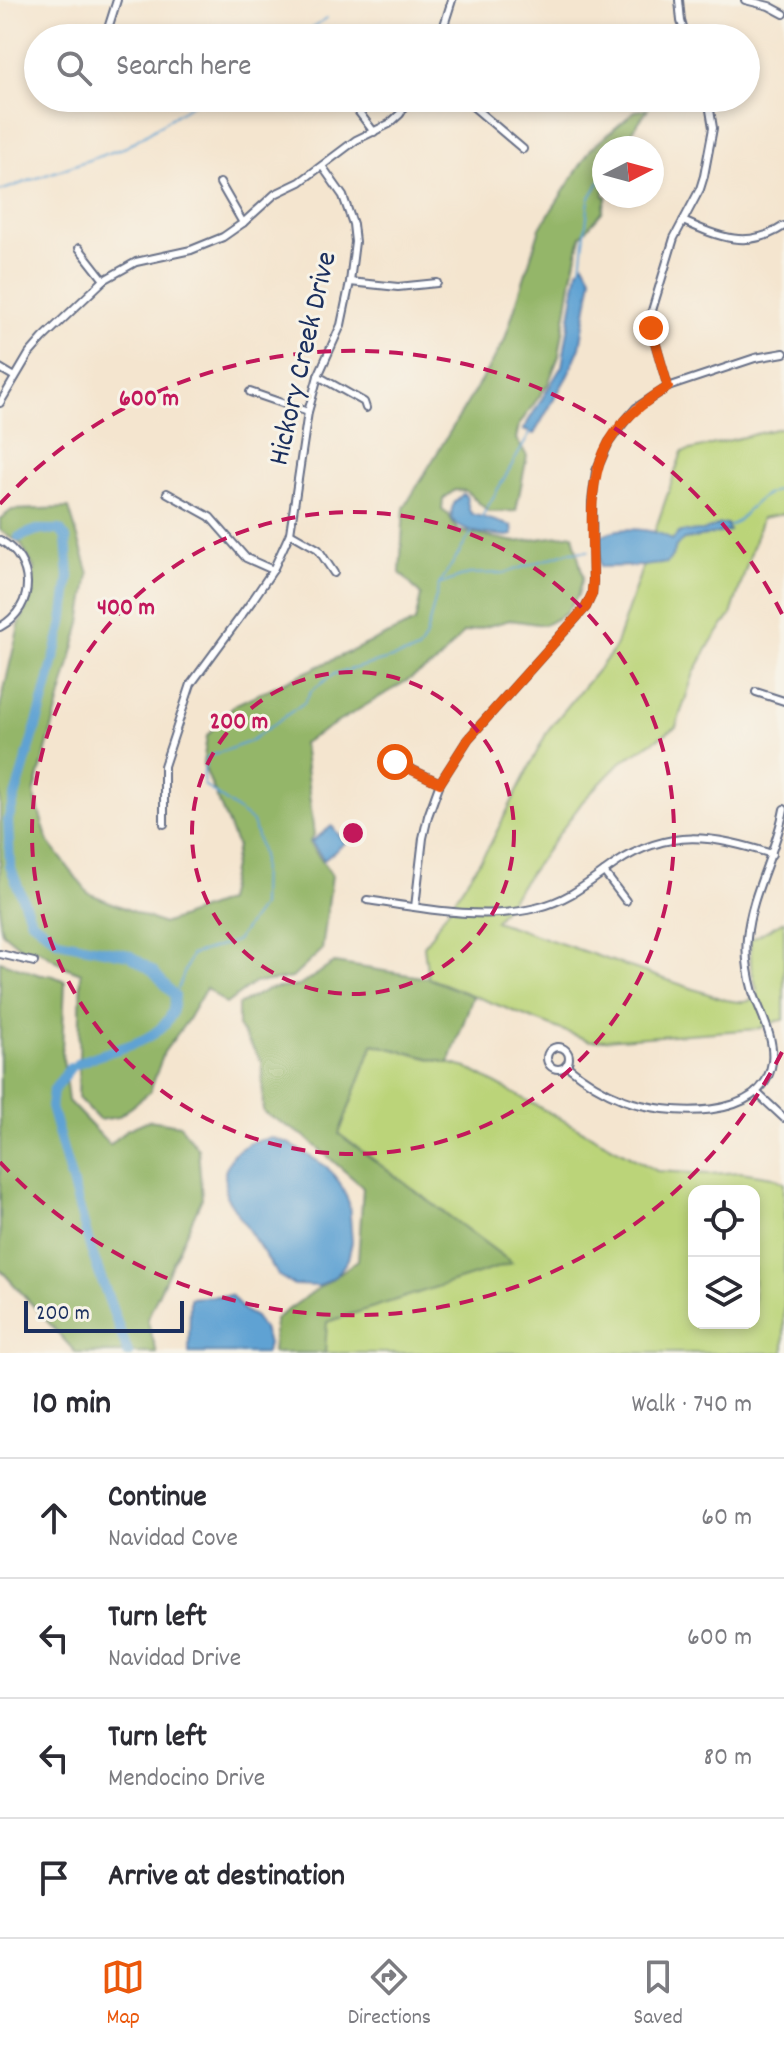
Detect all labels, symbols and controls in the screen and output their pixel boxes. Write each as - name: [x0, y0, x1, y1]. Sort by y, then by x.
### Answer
- search box: [24, 24, 760, 112]
- icon: search: [52, 46, 96, 90]
- text: Search here: [116, 47, 252, 90]
- north arrow: [592, 136, 664, 208]
- street label: Hickory Creek Drive: [260, 248, 350, 470]
- route end: [633, 310, 669, 346]
- text: 600 m: [119, 383, 179, 417]
- text: 400 m: [97, 592, 155, 626]
- text: 200 m: [210, 706, 268, 740]
- route start: [377, 744, 413, 780]
- centre of rings: [339, 819, 367, 847]
- map controls: [688, 1185, 760, 1329]
- button: locate: [688, 1185, 760, 1257]
- button: layers: [688, 1257, 760, 1329]
- scale bar: [24, 1297, 184, 1333]
- text: 200 m: [36, 1299, 90, 1330]
- text: 10 min: [32, 1381, 111, 1430]
- text: Walk · 740 m: [631, 1387, 752, 1424]
- text: Continue: [108, 1478, 207, 1521]
- icon: ahead: [32, 1496, 76, 1540]
- text: 60 m: [701, 1500, 752, 1537]
- text: Navidad Cove: [108, 1521, 238, 1558]
- text: Turn left: [108, 1598, 207, 1641]
- icon: left: [32, 1616, 76, 1660]
- text: 600 m: [687, 1620, 752, 1657]
- text: Navidad Drive: [108, 1641, 241, 1678]
- text: Turn left: [108, 1718, 207, 1761]
- icon: left: [32, 1736, 76, 1780]
- text: 80 m: [704, 1740, 752, 1777]
- text: Mendocino Drive: [108, 1761, 265, 1798]
- icon: arrive: [32, 1856, 76, 1900]
- text: Arrive at destination: [108, 1857, 345, 1900]
- tab: Map: [101, 1955, 145, 2034]
- tab: Directions: [348, 1955, 431, 2034]
- tab: Saved: [634, 1955, 683, 2034]

